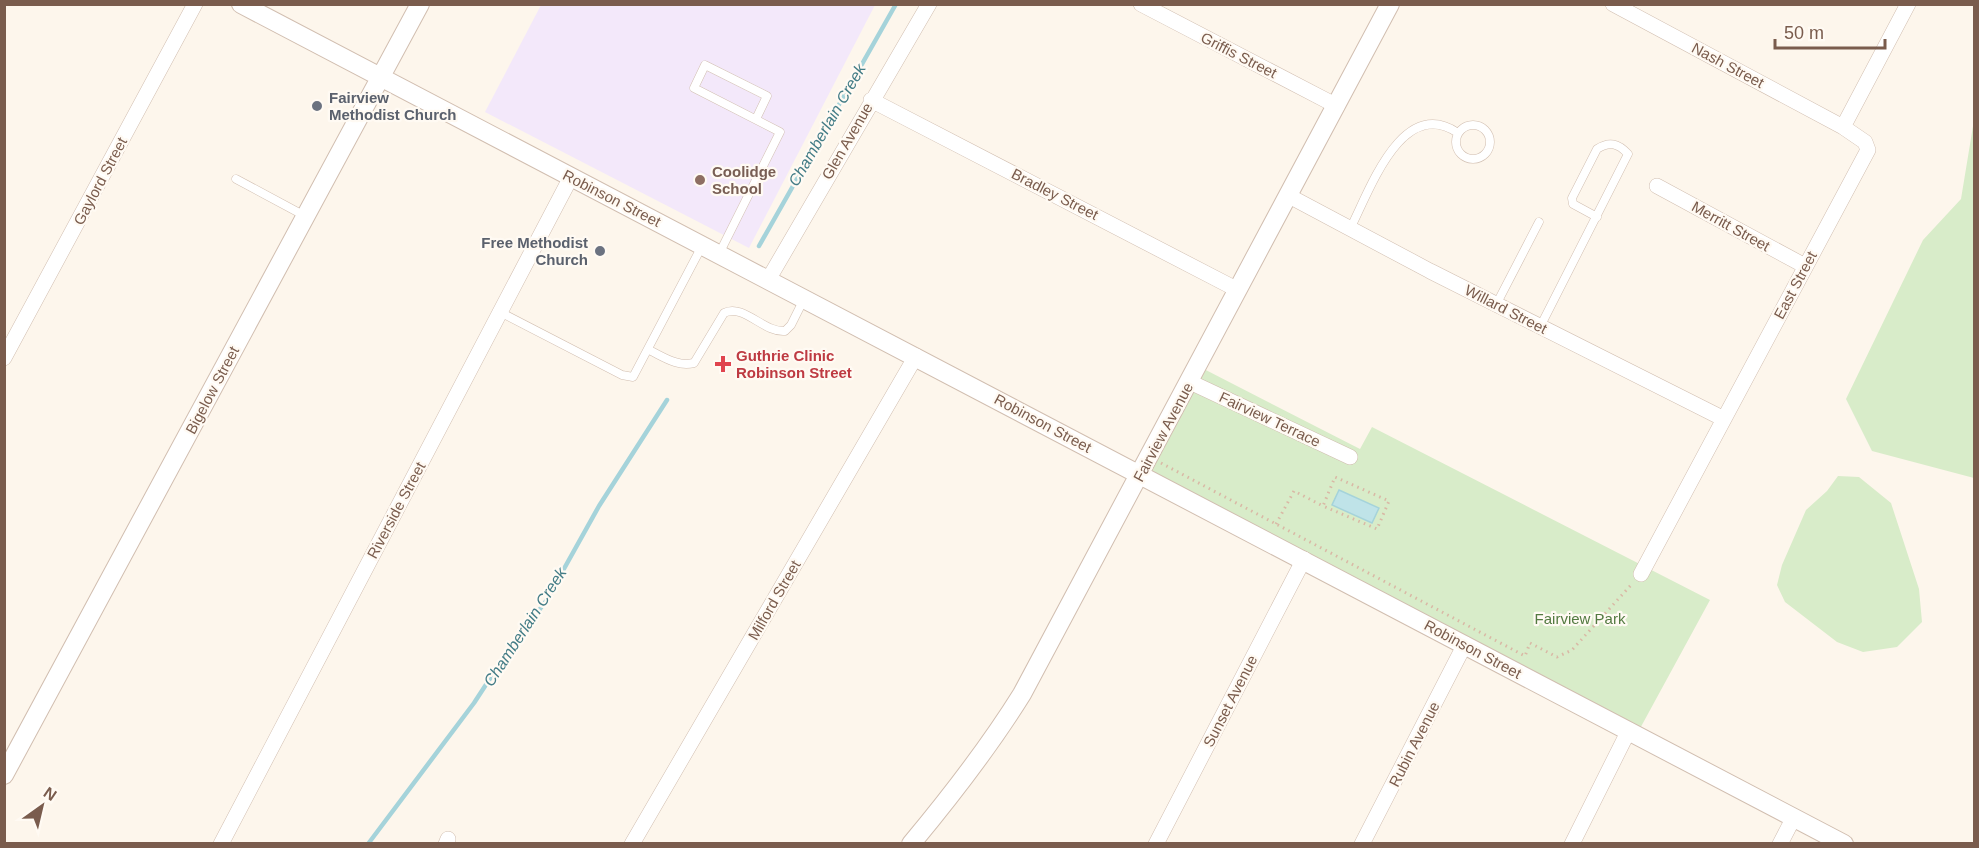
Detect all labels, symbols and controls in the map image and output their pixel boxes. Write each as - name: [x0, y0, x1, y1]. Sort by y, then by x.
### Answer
- scale bar: [1775, 12, 1884, 50]
- text: 50 m: [1784, 23, 1824, 43]
- street label: Griffis Street: [1198, 29, 1281, 82]
- street label: Nash Street: [1689, 39, 1768, 91]
- water label: Chamberlain Creek: [785, 60, 869, 189]
- place label: Fairview Methodist Church: [329, 89, 457, 123]
- marker: Fairview Methodist Church: [310, 99, 324, 113]
- street label: Glen Avenue: [818, 100, 876, 182]
- street label: Gaylord Street: [70, 134, 131, 228]
- place label: Coolidge School: [712, 163, 776, 197]
- street label: Bradley Street: [1009, 165, 1102, 224]
- street label: Robinson Street: [560, 166, 665, 230]
- marker: Coolidge School: [693, 173, 707, 187]
- street label: Merritt Street: [1689, 198, 1774, 255]
- place label: Free Methodist Church: [481, 234, 588, 268]
- marker: Free Methodist Church: [593, 244, 607, 258]
- street label: East Street: [1770, 248, 1820, 322]
- street label: Willard Street: [1462, 281, 1551, 337]
- street label: Bigelow Street: [182, 343, 243, 437]
- place label: Guthrie Clinic Robinson Street: [736, 347, 852, 381]
- marker: Guthrie Clinic Robinson Street: [714, 355, 732, 373]
- street label: Fairview Avenue: [1130, 380, 1196, 484]
- street label: Fairview Terrace: [1217, 388, 1323, 450]
- street label: Robinson Street: [992, 390, 1095, 456]
- street label: Riverside Street: [363, 458, 429, 561]
- street label: Milford Street: [744, 556, 804, 643]
- water label: Chamberlain Creek: [480, 564, 570, 689]
- park label: Fairview Park: [1535, 610, 1626, 627]
- street label: Robinson Street: [1422, 616, 1525, 682]
- street label: Sunset Avenue: [1200, 652, 1260, 750]
- street label: Rubin Avenue: [1385, 699, 1443, 789]
- north arrow: [12, 776, 72, 836]
- text: N: [41, 784, 60, 804]

